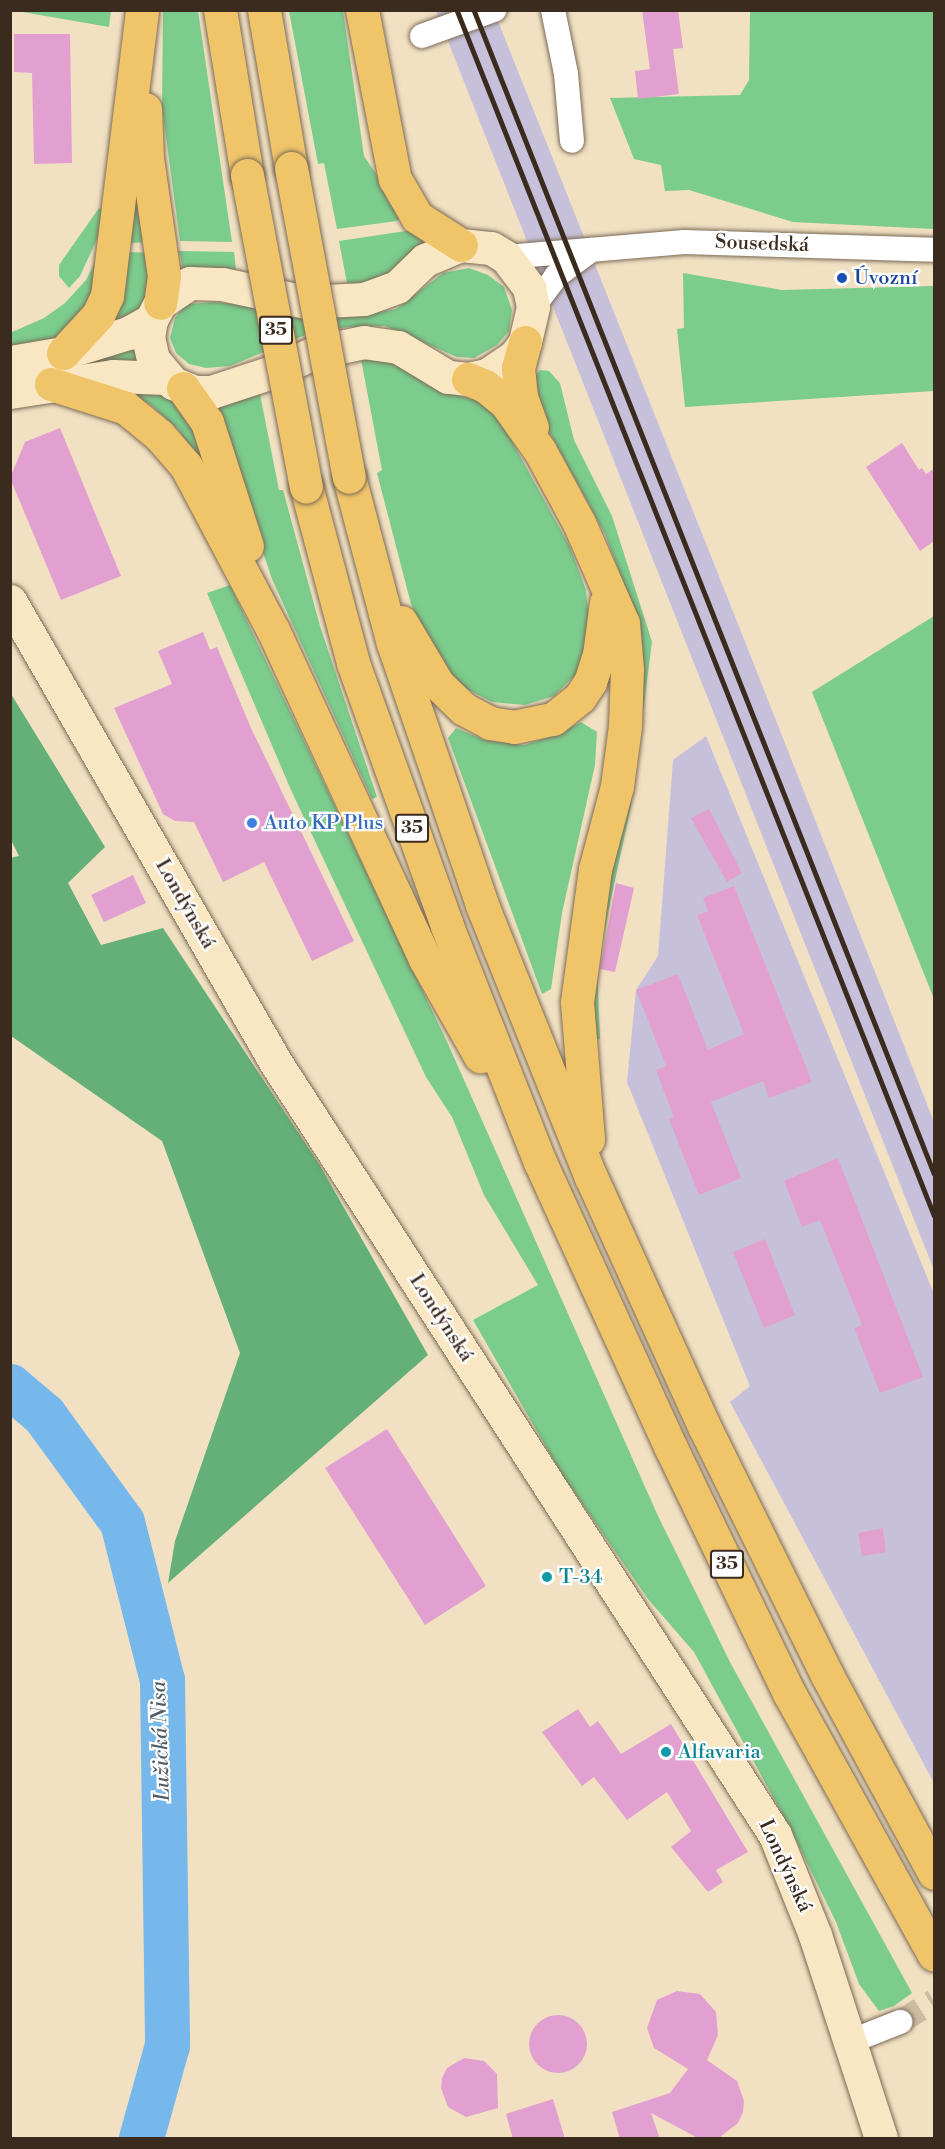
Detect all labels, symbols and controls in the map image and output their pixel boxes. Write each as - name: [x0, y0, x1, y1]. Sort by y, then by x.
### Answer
- street label: Sousedská: [714, 230, 810, 258]
- place label: Úvozní: [854, 266, 917, 290]
- marker: Úvozní: [835, 271, 849, 285]
- road number: 35: [258, 315, 294, 345]
- place label: Auto KP Plus: [264, 811, 383, 835]
- road number: 35: [394, 813, 430, 843]
- marker: Auto KP Plus: [245, 816, 259, 830]
- street label: Londýnská: [150, 855, 220, 953]
- street label: Londýnská: [404, 1270, 478, 1366]
- road number: 35: [709, 1549, 745, 1579]
- place label: T-34: [559, 1565, 603, 1589]
- marker: T-34: [540, 1570, 554, 1584]
- water label: Lužická Nisa: [146, 1681, 176, 1801]
- place label: Alfavaria: [678, 1740, 761, 1764]
- marker: Alfavaria: [659, 1745, 673, 1759]
- street label: Londýnská: [753, 1816, 817, 1916]

